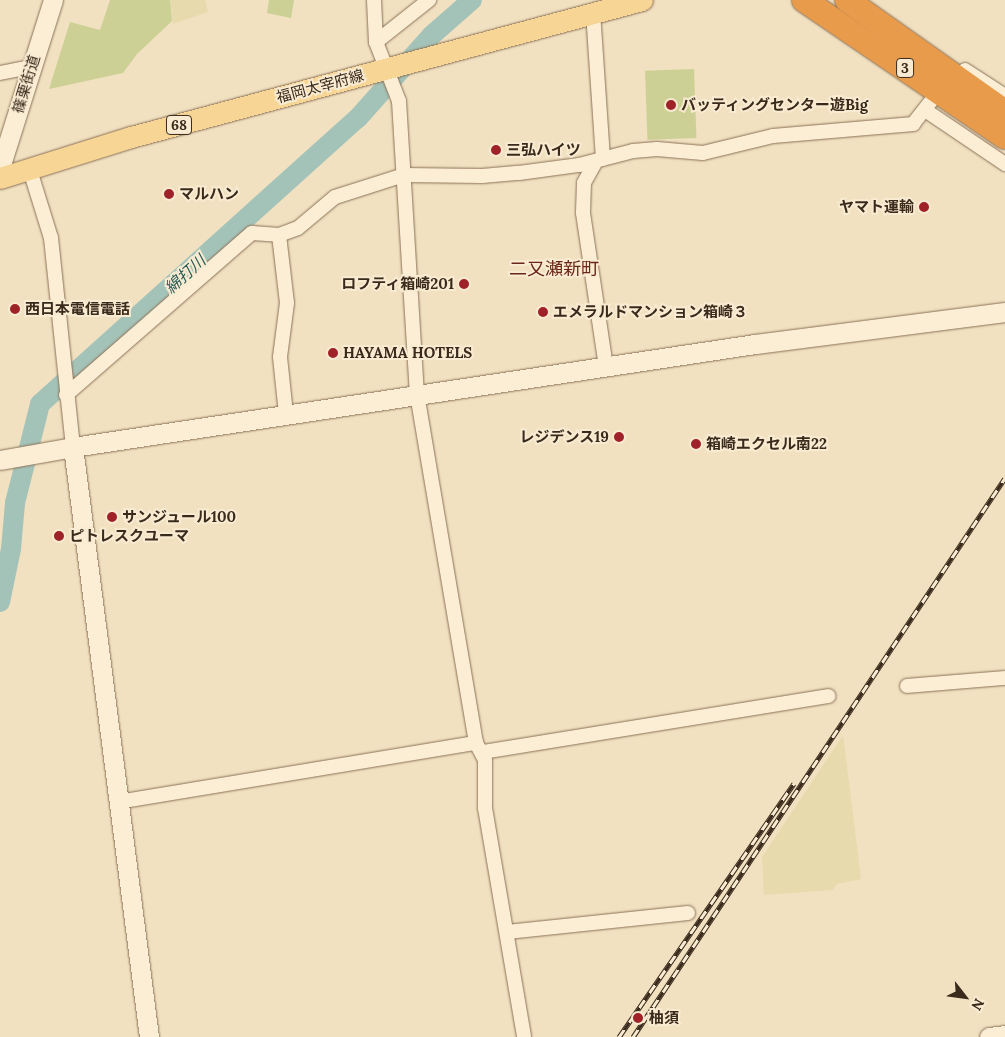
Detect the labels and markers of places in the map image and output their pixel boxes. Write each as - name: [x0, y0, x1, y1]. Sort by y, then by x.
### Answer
- place label: バッティングセンター遊Big: [681, 96, 869, 114]
- marker: バッティングセンター遊Big: [665, 99, 677, 111]
- place label: 三弘ハイツ: [506, 141, 581, 159]
- marker: 三弘ハイツ: [490, 144, 502, 156]
- place label: マルハン: [179, 185, 239, 203]
- marker: マルハン: [163, 188, 175, 200]
- place label: ヤマト運輸: [839, 198, 914, 216]
- marker: ヤマト運輸: [918, 201, 930, 213]
- place label: ロフティ箱崎201: [340, 275, 454, 293]
- marker: ロフティ箱崎201: [458, 278, 470, 290]
- place label: 西日本電信電話: [25, 300, 130, 318]
- marker: 西日本電信電話: [9, 303, 21, 315]
- place label: エメラルドマンション箱崎３: [553, 303, 748, 321]
- marker: エメラルドマンション箱崎３: [537, 306, 549, 318]
- place label: HAYAMA HOTELS: [343, 344, 472, 362]
- marker: HAYAMA HOTELS: [327, 347, 339, 359]
- place label: レジデンス19: [519, 428, 609, 446]
- marker: レジデンス19: [613, 431, 625, 443]
- place label: 箱崎エクセル南22: [706, 435, 827, 453]
- marker: 箱崎エクセル南22: [690, 438, 702, 450]
- place label: サンジュール100: [122, 508, 237, 526]
- marker: サンジュール100: [106, 511, 118, 523]
- place label: ピトレスクユーマ: [69, 527, 189, 545]
- marker: ピトレスクユーマ: [53, 530, 65, 542]
- place label: 柚須: [649, 1009, 679, 1027]
- marker: 柚須: [631, 1011, 645, 1025]

